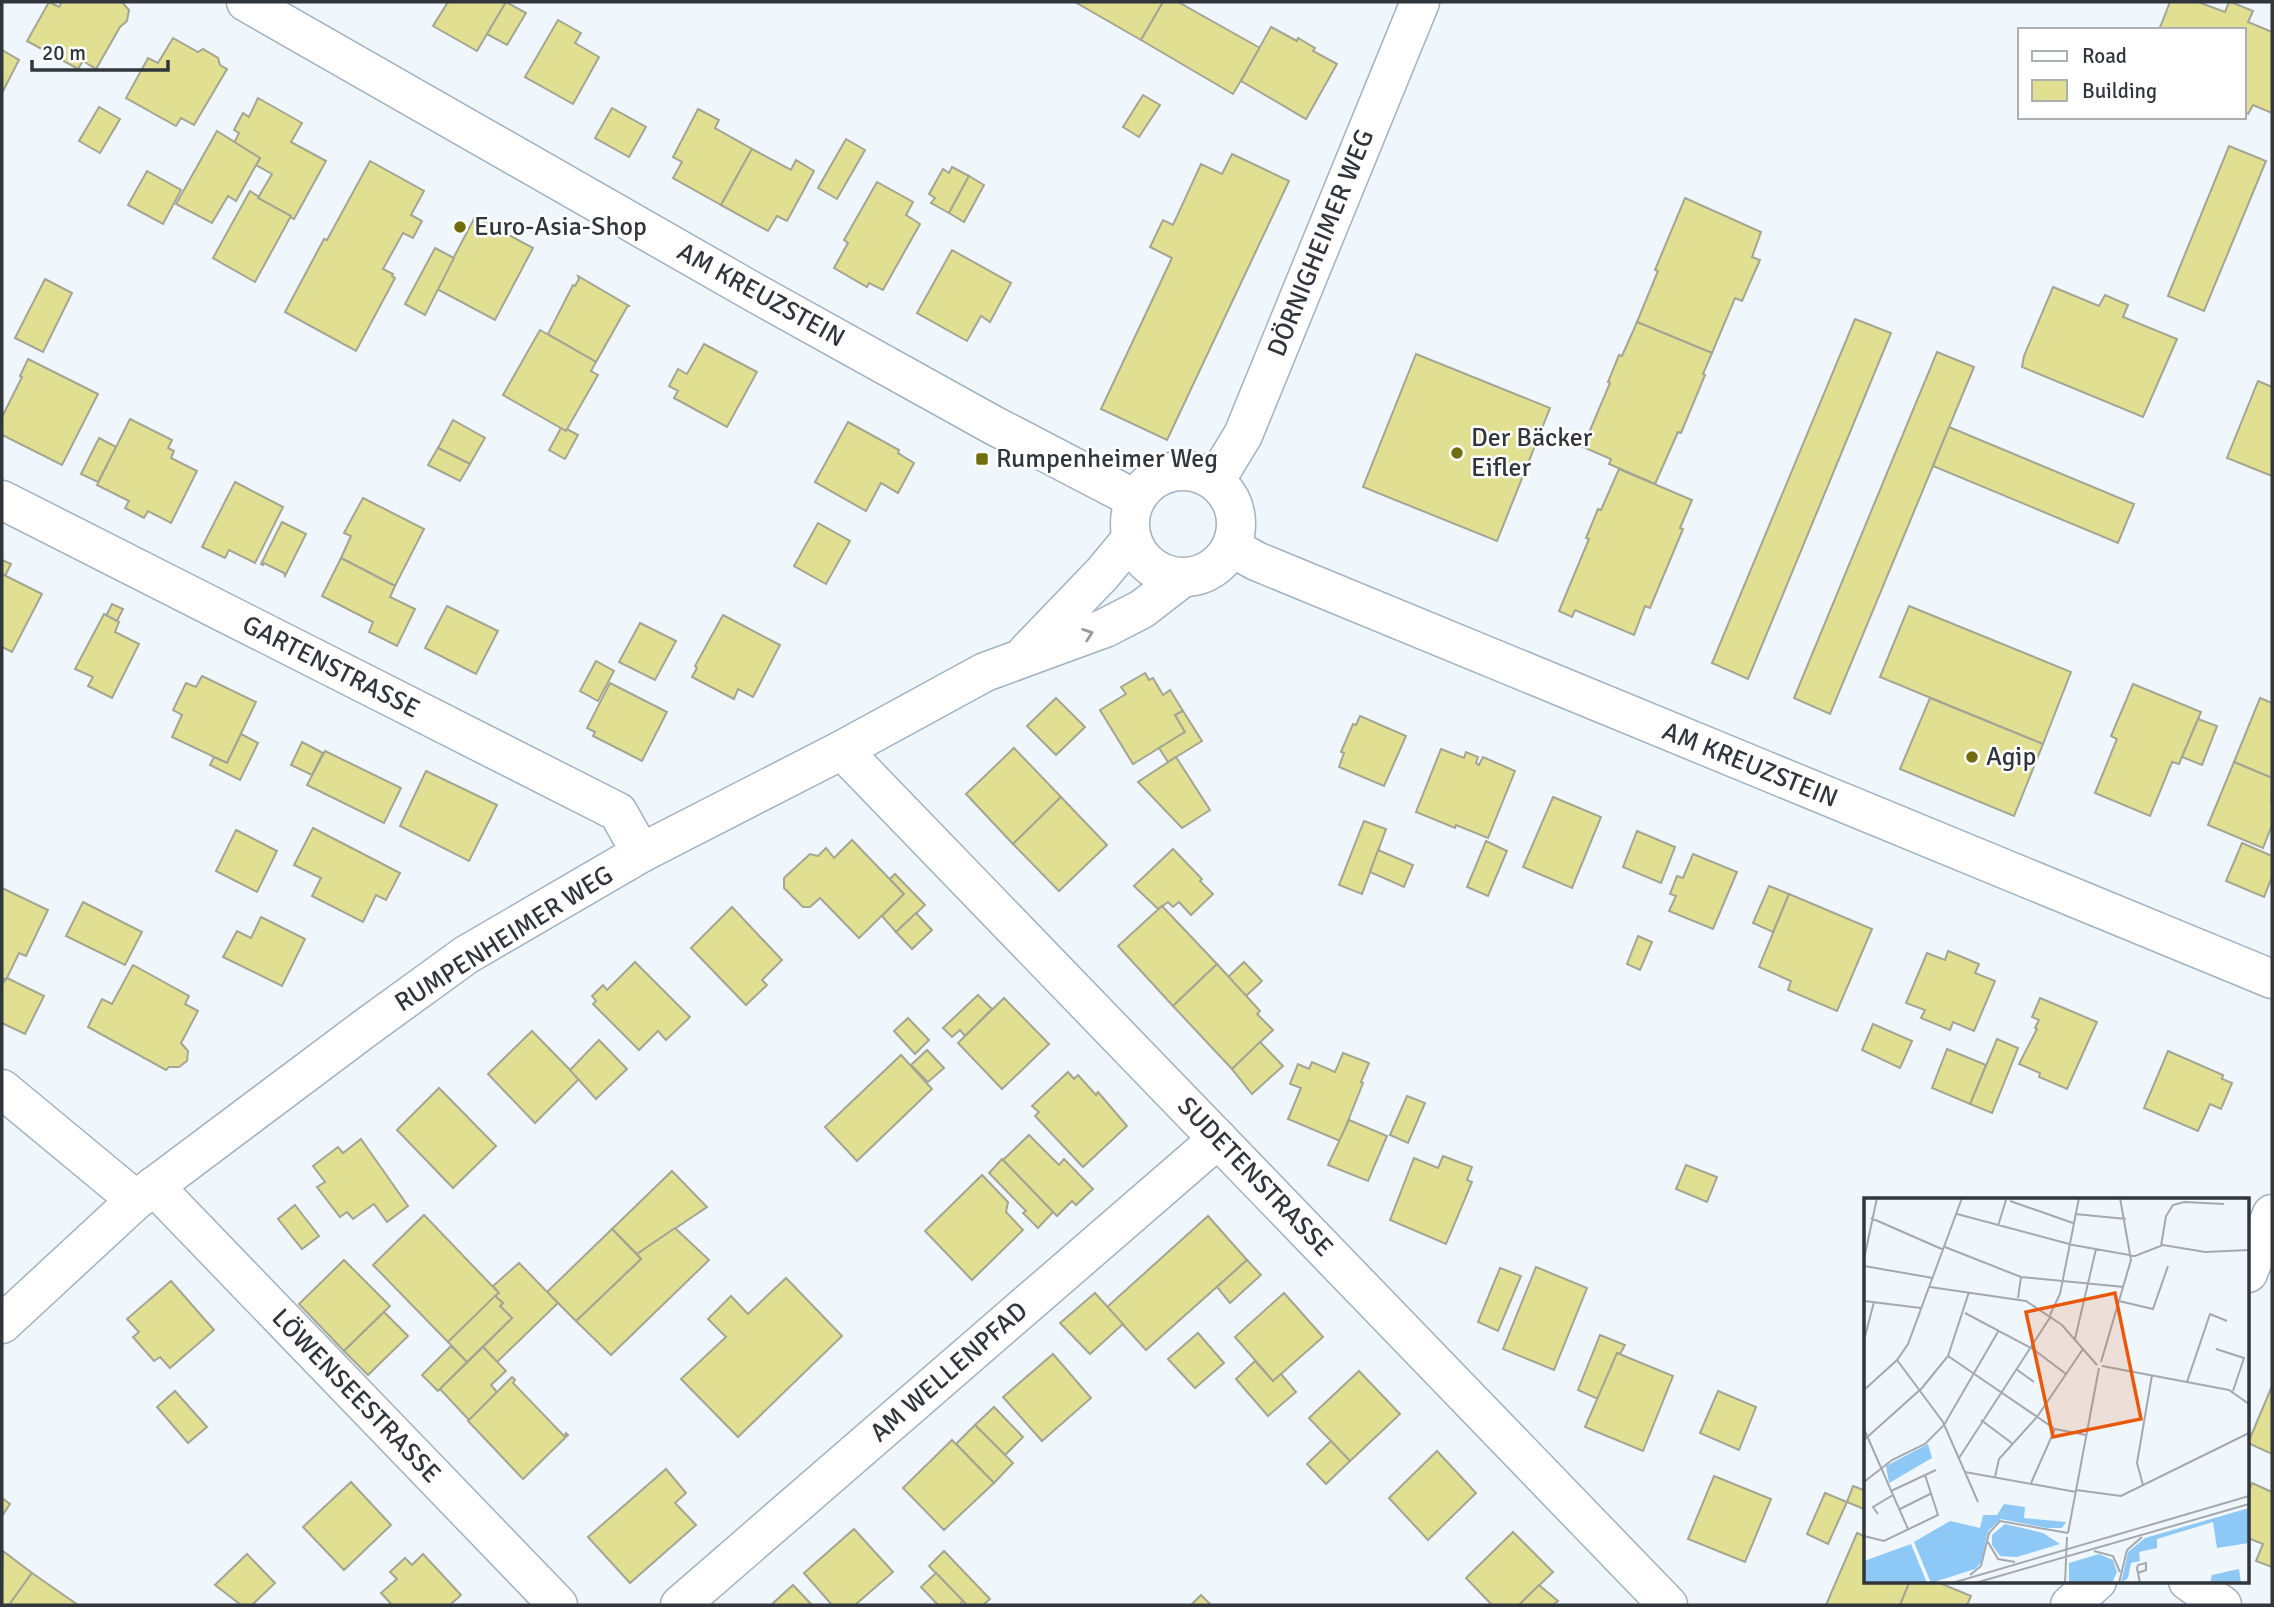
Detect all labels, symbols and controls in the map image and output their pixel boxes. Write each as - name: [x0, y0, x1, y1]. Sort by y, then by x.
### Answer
- scale bar: [32, 28, 168, 72]
- legend: [2018, 28, 2246, 119]
- text: 20 m: [42, 40, 86, 66]
- text: Road: [2082, 43, 2127, 69]
- text: Building: [2082, 78, 2157, 104]
- street label: DÖRNIGHEIMER WEG: [1261, 125, 1381, 361]
- place label: Euro-Asia-Shop: [474, 211, 647, 243]
- marker: Euro-Asia-Shop: [452, 219, 468, 235]
- street label: AM KREUZSTEIN: [672, 236, 850, 354]
- place label: Der Bäcker Eifler: [1471, 422, 1593, 484]
- place label: Rumpenheimer Weg: [996, 443, 1218, 475]
- marker: Der Bäcker Eifler: [1449, 445, 1465, 461]
- marker: Rumpenheimer Weg: [974, 451, 990, 467]
- street label: GARTENSTRASSE: [237, 609, 425, 725]
- one-way arrow: [1082, 628, 1094, 642]
- street label: AM KREUZSTEIN: [1658, 715, 1842, 815]
- place label: Agip: [1986, 741, 2036, 773]
- marker: Agip: [1964, 749, 1980, 765]
- street label: RUMPENHEIMER WEG: [389, 859, 619, 1019]
- street label: SUDETENSTRASSE: [1170, 1090, 1340, 1264]
- inset map: [1864, 1198, 2250, 1582]
- street label: AM WELLENPFAD: [864, 1295, 1034, 1449]
- street label: LÖWENSEESTRASSE: [265, 1302, 447, 1490]

